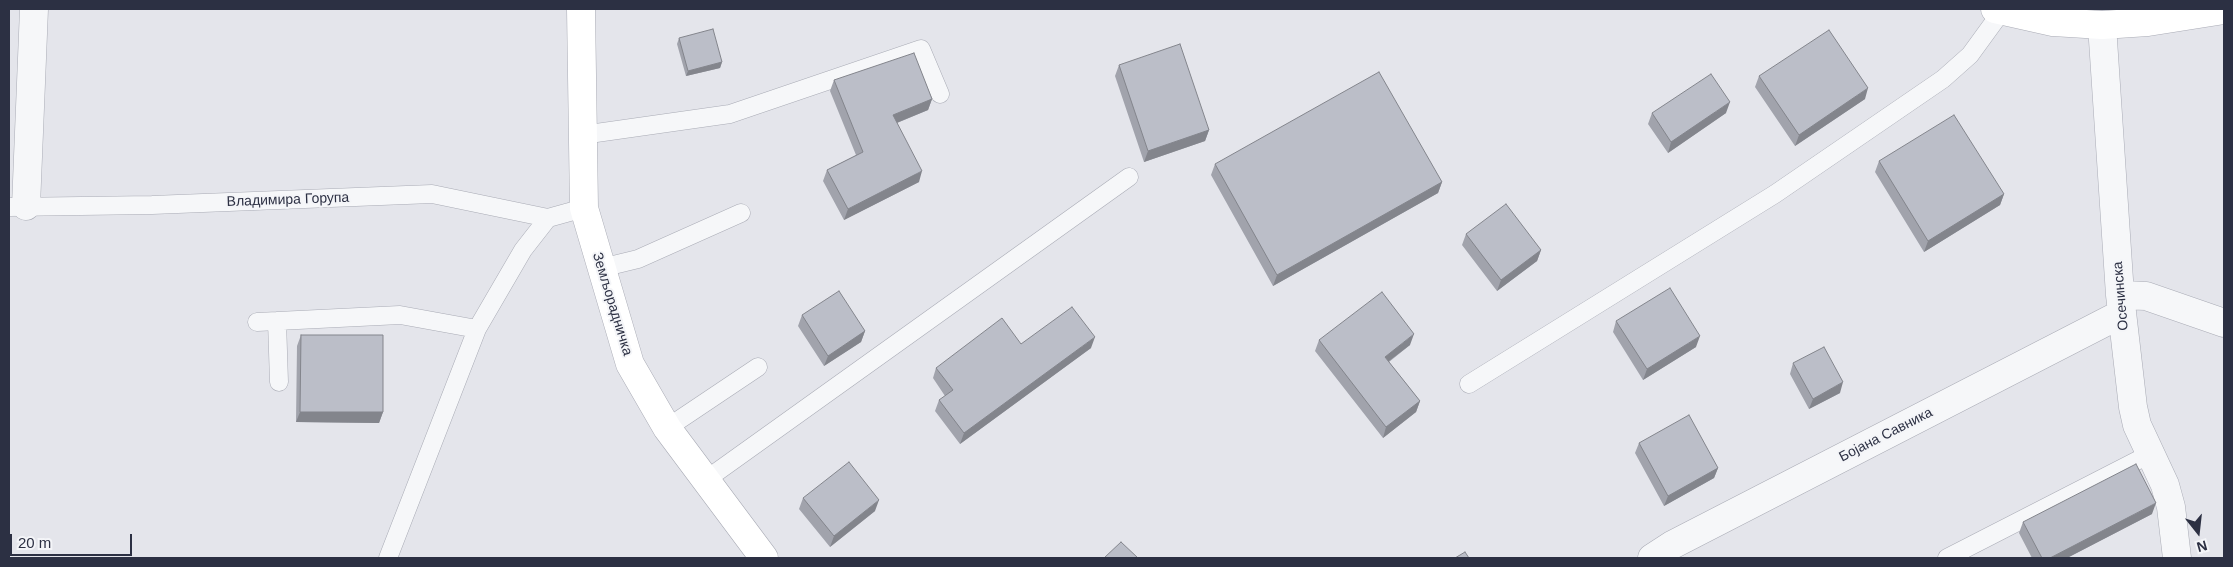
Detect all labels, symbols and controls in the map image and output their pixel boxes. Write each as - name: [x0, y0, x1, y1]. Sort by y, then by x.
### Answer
- street label: Владимира Горупа: [226, 189, 350, 211]
- street label: Земљорадничка: [588, 250, 636, 358]
- street label: Осечинска: [2110, 261, 2132, 331]
- street label: Бојана Савника: [1837, 404, 1935, 466]
- north arrow: [2173, 507, 2223, 557]
- scale bar: [12, 524, 135, 556]
- text: 20 m: [18, 534, 51, 551]
- text: N: [2195, 537, 2209, 556]

